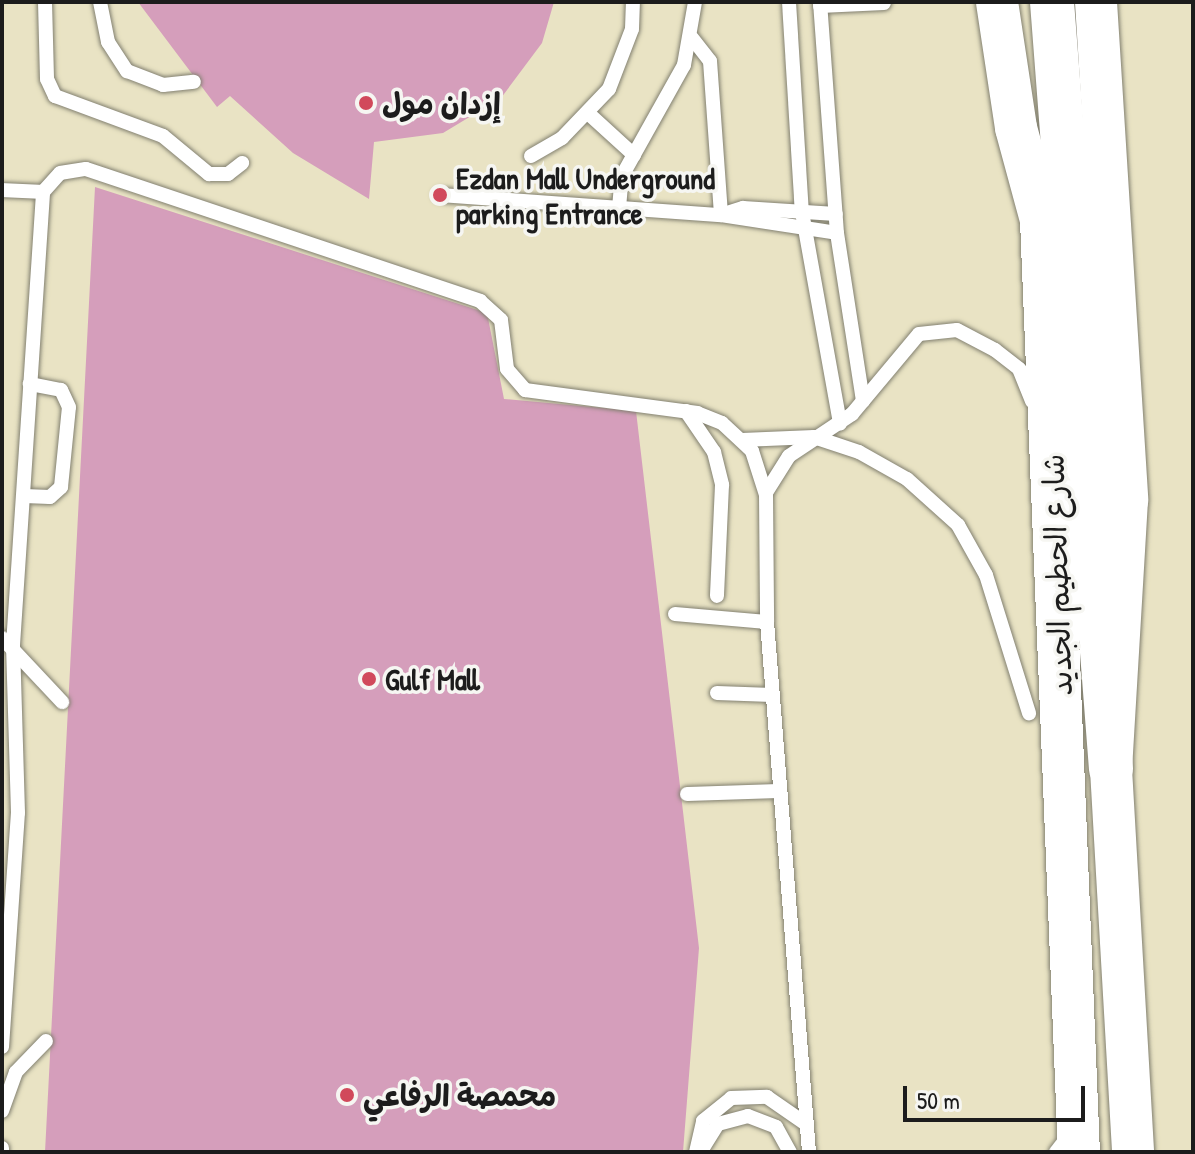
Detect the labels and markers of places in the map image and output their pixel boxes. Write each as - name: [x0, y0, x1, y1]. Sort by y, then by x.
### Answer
- place label: إزدان مول: [382, 85, 501, 121]
- marker: إزدان مول: [357, 94, 375, 112]
- place label: Ezdan Mall Underground parking Entrance: [456, 160, 715, 230]
- marker: Ezdan Mall Underground parking Entrance: [431, 186, 449, 204]
- place label: Gulf Mall: [385, 661, 480, 697]
- marker: Gulf Mall: [360, 670, 378, 688]
- place label: محمصة الرفاعي: [363, 1077, 556, 1113]
- marker: محمصة الرفاعي: [338, 1086, 356, 1104]

